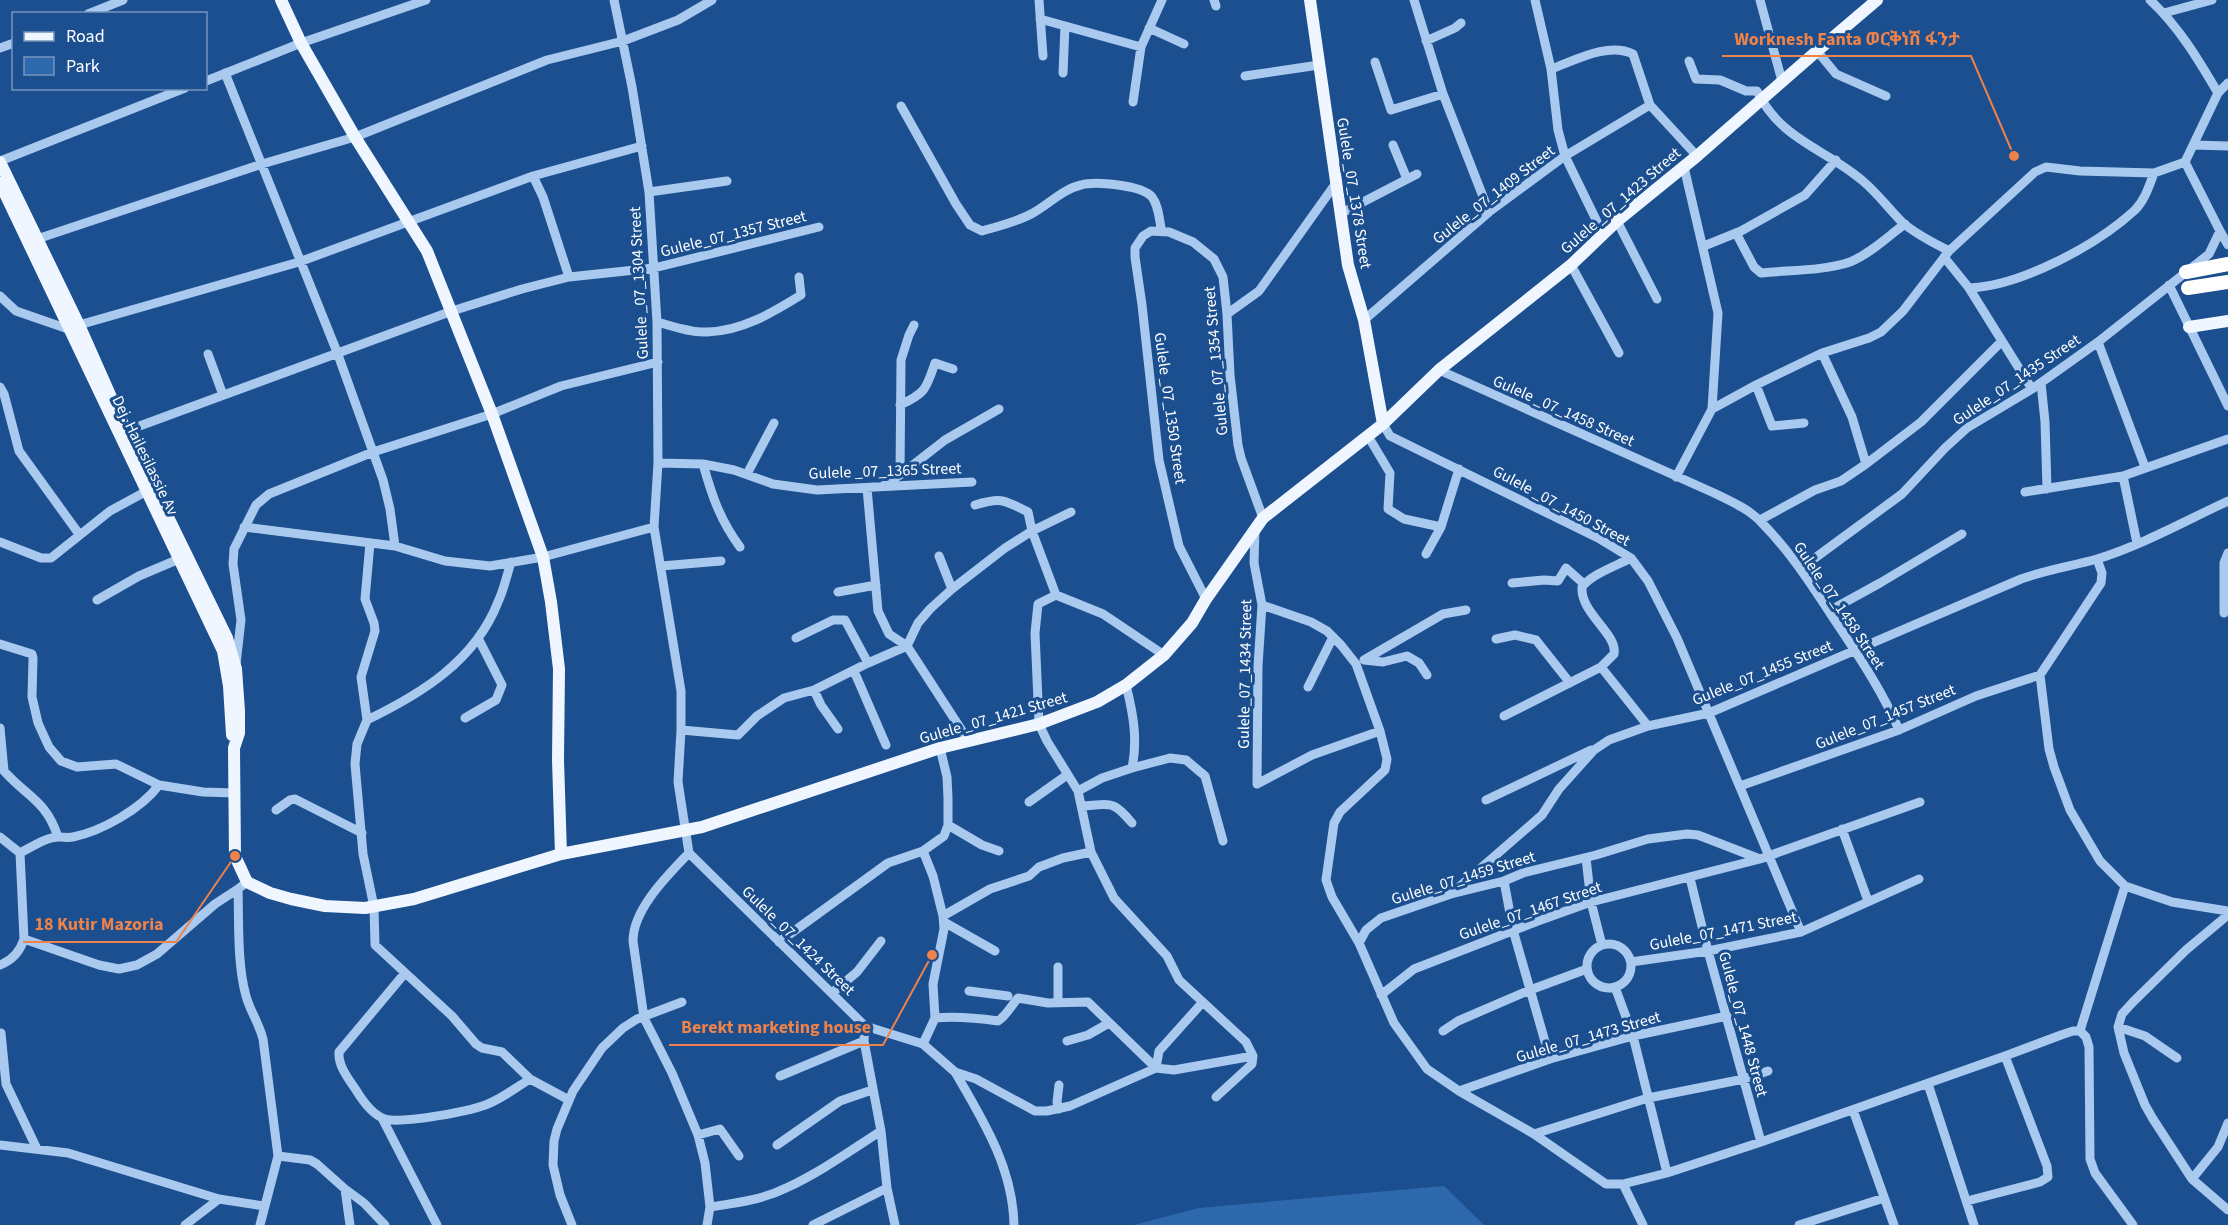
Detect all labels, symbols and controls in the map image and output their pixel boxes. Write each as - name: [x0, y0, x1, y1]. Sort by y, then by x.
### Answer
- legend: [12, 12, 207, 90]
- callout: Worknesh Fanta ወርቅነሽ ፋንታ: [1722, 20, 1971, 56]
- text: Road: [66, 24, 105, 49]
- text: Worknesh Fanta ወርቅነሽ ፋንታ: [1734, 27, 1960, 52]
- text: Park: [66, 54, 100, 79]
- street label: Gulele _07_1378 Street: [1331, 116, 1377, 271]
- street label: Gulele_07_1409 Street: [1428, 140, 1560, 250]
- street label: Gulele _07_1423 Street: [1556, 142, 1686, 259]
- street label: Gulele _07_1304 Street: [624, 205, 654, 360]
- street label: Gulele_07_1357 Street: [658, 205, 809, 263]
- street label: Gulele_07_1354 Street: [1198, 285, 1233, 436]
- street label: Gulele_07_1435 Street: [1948, 329, 2085, 431]
- street label: Gulele _07_1350 Street: [1148, 331, 1192, 486]
- street label: Gulele _07_1458 Street: [1489, 370, 1638, 452]
- street label: Dej. Hailesilassie Av: [107, 392, 184, 519]
- street label: Gulele _07_1365 Street: [808, 457, 962, 485]
- street label: Gulele _07_1450 Street: [1489, 460, 1635, 552]
- street label: Gulele_07_1458 Street: [1788, 537, 1890, 674]
- street label: Gulele_07_1434 Street: [1233, 598, 1257, 749]
- street label: Gulele_07_1455 Street: [1689, 634, 1836, 711]
- street label: Gulele_07_1457 Street: [1812, 678, 1959, 755]
- street label: Gulele _07_1421 Street: [917, 686, 1070, 750]
- street label: Gulele_07_1459 Street: [1389, 845, 1539, 910]
- street label: Gulele_07_1467 Street: [1456, 876, 1605, 946]
- street label: Gulele_07_1424 Street: [737, 881, 860, 1001]
- callout: 18 Kutir Mazoria: [23, 906, 176, 942]
- street label: Gulele_07_1471 Street: [1648, 906, 1799, 956]
- text: 18 Kutir Mazoria: [34, 912, 164, 937]
- street label: Gulele_07_1448 Street: [1713, 949, 1773, 1100]
- street label: Gulele_07_1473 Street: [1513, 1006, 1664, 1068]
- callout: Berekt marketing house: [669, 1009, 883, 1045]
- text: Berekt marketing house: [681, 1015, 871, 1040]

